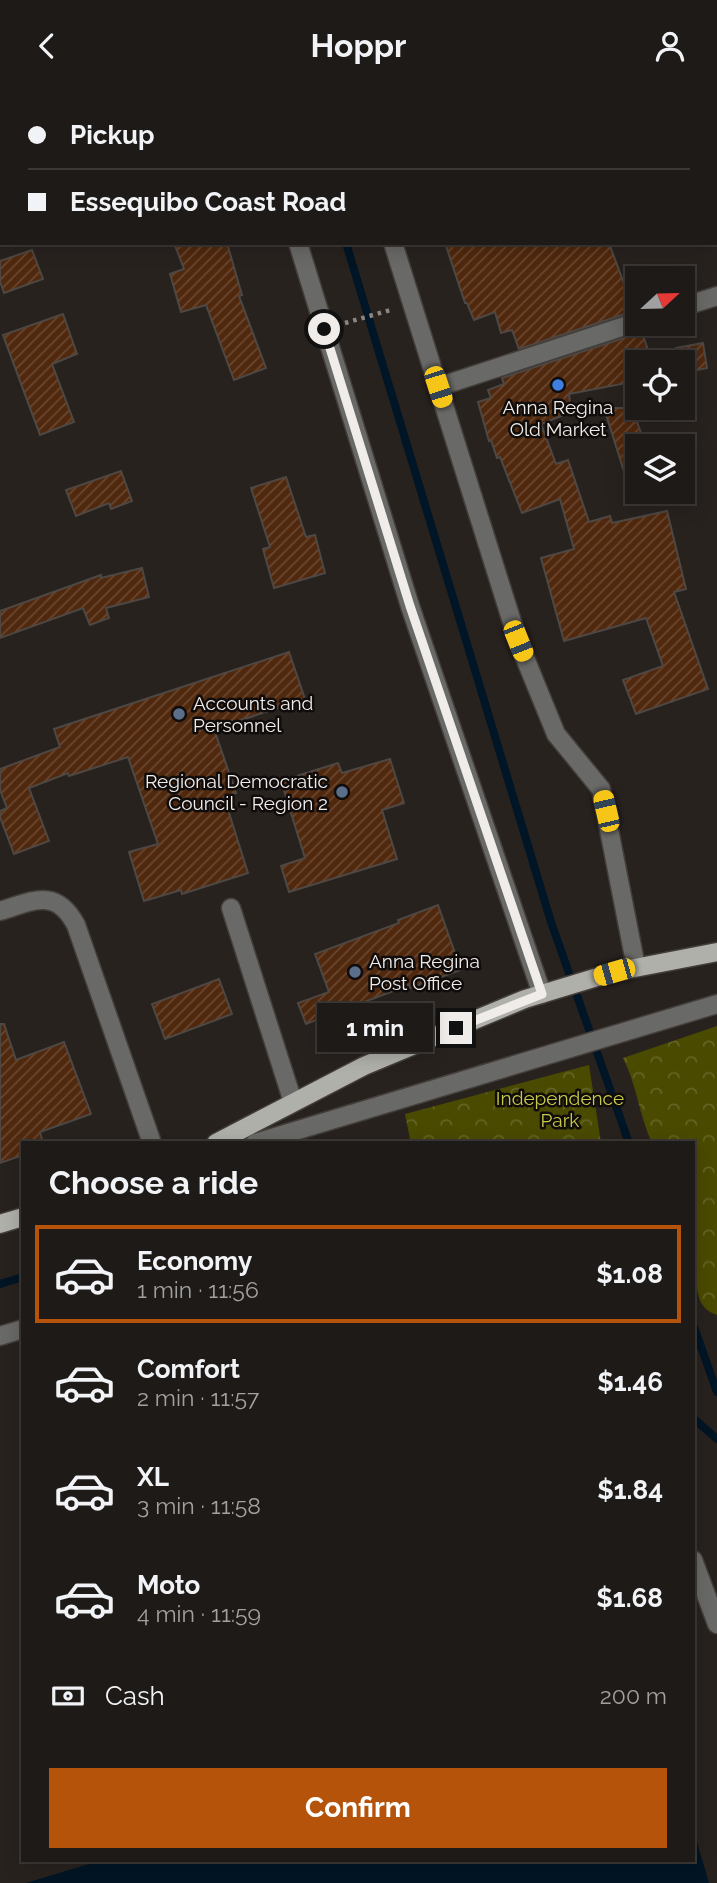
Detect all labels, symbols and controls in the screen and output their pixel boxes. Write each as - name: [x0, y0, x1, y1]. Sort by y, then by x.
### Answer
- icon: back: [28, 27, 66, 65]
- text: Hoppr: [311, 27, 406, 64]
- icon: person: [651, 27, 689, 65]
- text: Pickup: [70, 120, 155, 150]
- text: Essequibo Coast Road: [70, 187, 346, 217]
- north arrow: [625, 266, 695, 336]
- map controls: [625, 266, 695, 504]
- route start: [308, 313, 340, 345]
- button: locate: [625, 350, 695, 420]
- car: [422, 364, 455, 410]
- marker: Anna Regina Old Market: [550, 377, 566, 393]
- place label: Anna Regina Old Market: [503, 396, 613, 440]
- button: layers: [625, 434, 695, 504]
- car: [501, 618, 536, 664]
- place label: Accounts and Personnel: [193, 692, 313, 736]
- marker: Accounts and Personnel: [171, 706, 187, 722]
- place label: Regional Democratic Council - Region 2: [145, 770, 328, 814]
- marker: Regional Democratic Council - Region 2: [334, 784, 350, 800]
- car: [592, 788, 621, 834]
- place label: Anna Regina Post Office: [369, 950, 480, 994]
- car: [591, 956, 638, 988]
- marker: Anna Regina Post Office: [347, 964, 363, 980]
- callout: 1 min: [316, 1003, 432, 1053]
- route end: [440, 1012, 472, 1044]
- text: 1 min: [346, 1014, 404, 1041]
- park label: Independence Park: [496, 1087, 624, 1131]
- text: Choose a ride: [49, 1164, 258, 1201]
- icon: car: [53, 1243, 116, 1306]
- text: Economy: [137, 1246, 252, 1276]
- text: $1.08: [596, 1259, 663, 1289]
- text: 1 min · 11:56: [137, 1276, 259, 1303]
- icon: car: [53, 1351, 116, 1414]
- text: Comfort: [137, 1354, 240, 1384]
- text: $1.46: [597, 1367, 663, 1397]
- text: 2 min · 11:57: [137, 1384, 259, 1411]
- icon: car: [53, 1459, 116, 1522]
- text: XL: [137, 1462, 169, 1492]
- text: $1.84: [597, 1475, 663, 1505]
- text: 3 min · 11:58: [137, 1492, 261, 1519]
- icon: car: [53, 1567, 116, 1630]
- text: Moto: [137, 1570, 200, 1600]
- text: $1.68: [596, 1583, 663, 1613]
- text: 4 min · 11:59: [137, 1600, 261, 1627]
- icon: cash: [49, 1677, 87, 1715]
- text: Cash: [105, 1681, 165, 1711]
- text: 200 m: [600, 1682, 667, 1709]
- button: Confirm: [49, 1768, 667, 1848]

